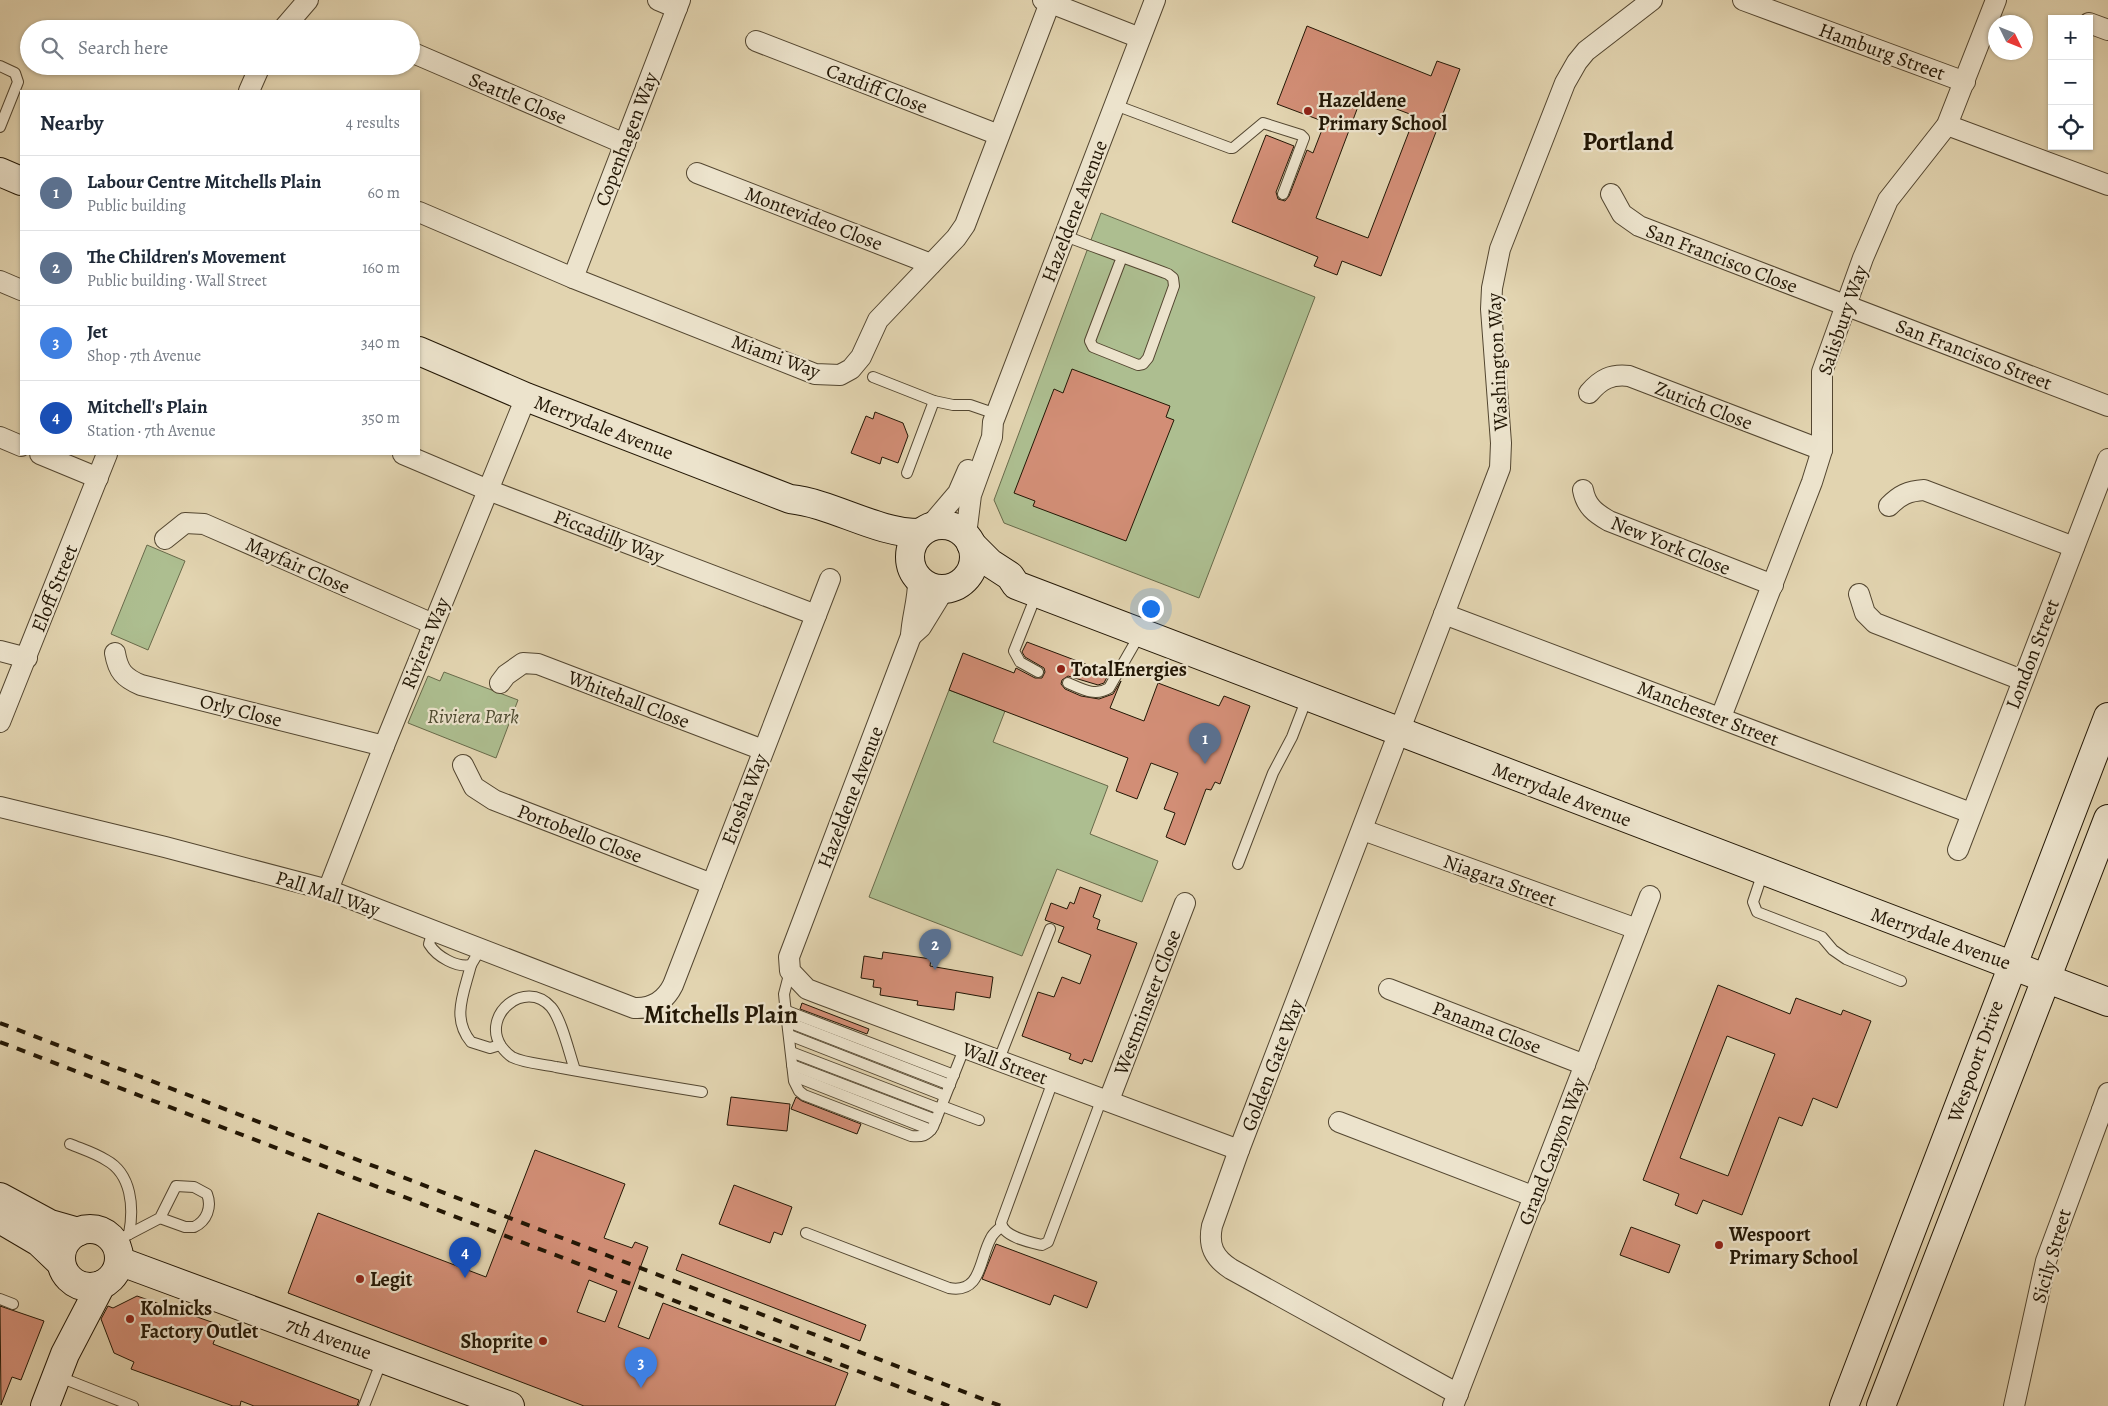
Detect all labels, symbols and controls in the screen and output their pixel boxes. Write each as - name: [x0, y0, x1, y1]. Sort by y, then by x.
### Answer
- north arrow: [1988, 15, 2033, 60]
- map controls: [2048, 15, 2093, 150]
- button: +: [2048, 15, 2093, 60]
- street label: Hamburg Street: [1815, 16, 1949, 87]
- search box: [20, 20, 420, 75]
- icon: search: [38, 34, 66, 62]
- text: Search here: [78, 35, 168, 61]
- street label: Cardiff Close: [822, 57, 931, 120]
- button: −: [2048, 60, 2093, 105]
- street label: Seattle Close: [465, 66, 571, 131]
- street label: Copenhagen Way: [589, 67, 665, 210]
- place label: Hazeldene Primary School: [1318, 87, 1448, 137]
- marker: Hazeldene Primary School: [1302, 105, 1314, 117]
- button: locate: [2048, 105, 2093, 150]
- text: Nearby: [40, 109, 103, 137]
- text: 4 results: [346, 112, 400, 134]
- district label: Portland: [1582, 125, 1674, 159]
- street label: Hazeldene Avenue: [1035, 136, 1114, 286]
- text: Labour Centre Mitchells Plain: [87, 169, 321, 195]
- street label: Montevideo Close: [741, 180, 887, 257]
- text: 1: [53, 182, 59, 204]
- text: 60 m: [368, 182, 400, 204]
- text: Public building: [87, 195, 186, 217]
- street label: San Francisco Close: [1642, 217, 1802, 300]
- text: The Children's Movement: [87, 244, 286, 270]
- text: 2: [52, 257, 60, 279]
- text: 160 m: [362, 257, 400, 279]
- street label: Salisbury Way: [1811, 260, 1874, 379]
- text: Public building · Wall Street: [87, 270, 267, 292]
- street label: Washington Way: [1480, 291, 1515, 433]
- street label: San Francisco Street: [1892, 312, 2056, 397]
- text: Jet: [87, 319, 108, 345]
- street label: Miami Way: [728, 328, 825, 385]
- text: 3: [53, 332, 59, 354]
- text: 340 m: [361, 332, 400, 354]
- text: Shop · 7th Avenue: [87, 345, 201, 367]
- street label: Zurich Close: [1651, 374, 1757, 436]
- street label: Merrydale Avenue: [530, 388, 677, 466]
- text: Mitchell's Plain: [87, 394, 208, 420]
- text: 4: [52, 407, 60, 429]
- text: 350 m: [361, 407, 400, 429]
- text: Station · 7th Avenue: [87, 420, 216, 442]
- street label: Piccadilly Way: [550, 503, 669, 570]
- street label: New York Close: [1607, 509, 1735, 582]
- street label: Mayfair Close: [241, 530, 354, 601]
- street label: Eloff Street: [25, 540, 84, 636]
- street label: Riviera Way: [395, 592, 457, 693]
- street label: London Street: [1999, 595, 2066, 713]
- your location: [1138, 596, 1164, 622]
- place label: TotalEnergies: [1071, 656, 1187, 683]
- street label: Whitehall Close: [563, 663, 694, 735]
- marker: TotalEnergies: [1055, 663, 1067, 675]
- street label: Manchester Street: [1633, 674, 1783, 753]
- street label: Orly Close: [197, 687, 285, 734]
- park label: Riviera Park: [427, 703, 519, 730]
- street label: Hazeldene Avenue: [811, 722, 890, 872]
- pin: 1: [1189, 723, 1221, 764]
- street label: Etosha Way: [715, 749, 775, 848]
- street label: Merrydale Avenue: [1488, 755, 1635, 833]
- street label: Portobello Close: [514, 797, 646, 870]
- street label: Niagara Street: [1440, 848, 1560, 913]
- street label: Pall Mall Way: [272, 864, 385, 923]
- street label: Merrydale Avenue: [1867, 901, 2015, 976]
- street label: Westminster Close: [1107, 926, 1188, 1080]
- pin: 2: [919, 929, 951, 970]
- street label: Golden Gate Way: [1235, 994, 1310, 1135]
- street label: Panama Close: [1429, 994, 1545, 1061]
- street label: Wespoort Drive: [1941, 997, 2010, 1127]
- district label: Mitchells Plain: [644, 998, 798, 1032]
- street label: Wall Street: [957, 1035, 1052, 1092]
- street label: Grand Canyon Way: [1512, 1072, 1593, 1229]
- street label: Sicily Street: [2025, 1205, 2078, 1307]
- place label: Wespoort Primary School: [1728, 1221, 1859, 1271]
- pin: 4: [449, 1237, 481, 1278]
- marker: Wespoort Primary School: [1713, 1239, 1725, 1251]
- place label: Legit: [370, 1266, 413, 1293]
- marker: Legit: [354, 1273, 366, 1285]
- place label: Kolnicks Factory Outlet: [140, 1295, 259, 1345]
- street label: 7th Avenue: [282, 1311, 375, 1366]
- marker: Kolnicks Factory Outlet: [124, 1313, 136, 1325]
- place label: Shoprite: [460, 1328, 533, 1355]
- marker: Shoprite: [537, 1335, 549, 1347]
- pin: 3: [625, 1347, 657, 1388]

